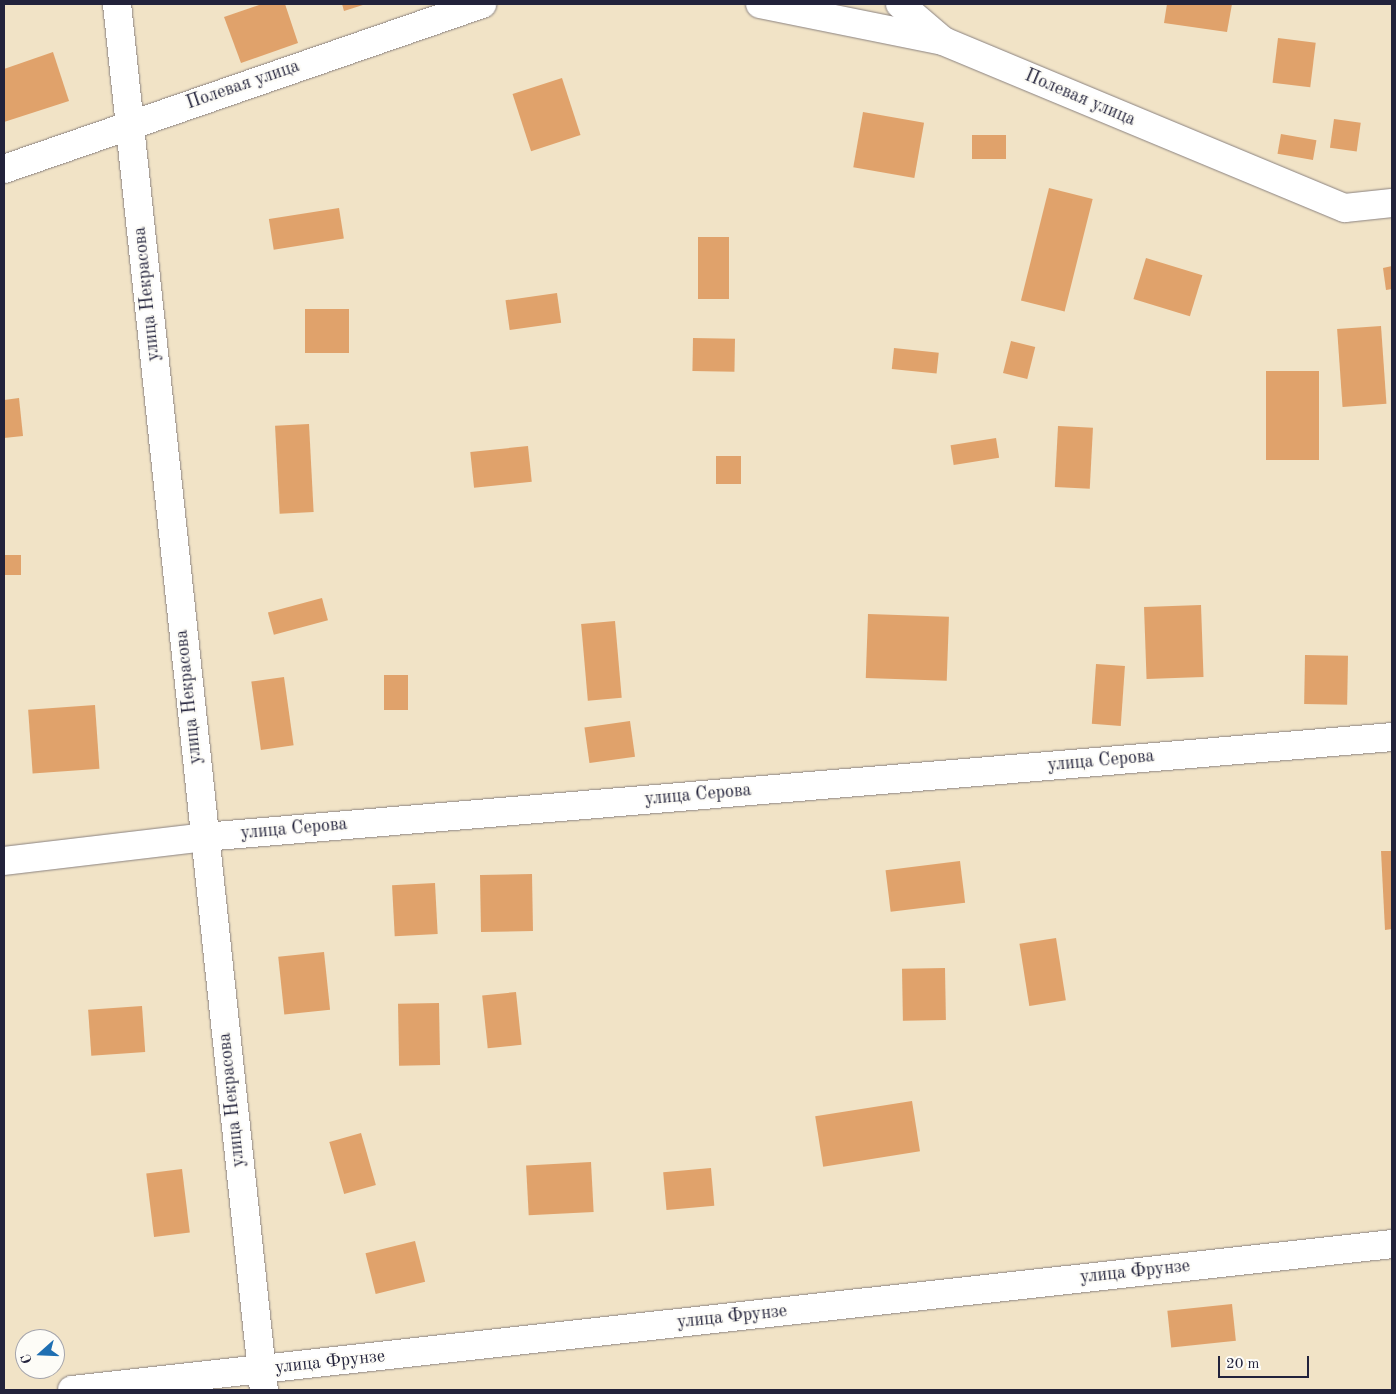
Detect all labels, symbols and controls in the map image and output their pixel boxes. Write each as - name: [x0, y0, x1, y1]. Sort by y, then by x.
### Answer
- street label: Полевая улица: [183, 56, 303, 114]
- street label: Полевая улица: [1021, 65, 1139, 131]
- street label: улица Некрасова: [129, 226, 165, 362]
- street label: улица Некрасова: [171, 629, 207, 765]
- street label: улица Серова: [1047, 746, 1155, 776]
- street label: улица Серова: [644, 780, 752, 810]
- street label: улица Серова: [240, 814, 348, 844]
- street label: улица Некрасова: [214, 1032, 250, 1168]
- street label: улица Фрунзе: [1079, 1255, 1191, 1289]
- street label: улица Фрунзе: [676, 1300, 788, 1334]
- north arrow: [15, 1329, 65, 1379]
- street label: улица Фрунзе: [274, 1345, 386, 1379]
- scale bar: [1221, 1346, 1312, 1378]
- text: С: [19, 1352, 35, 1366]
- text: 20 m: [1226, 1357, 1260, 1372]

